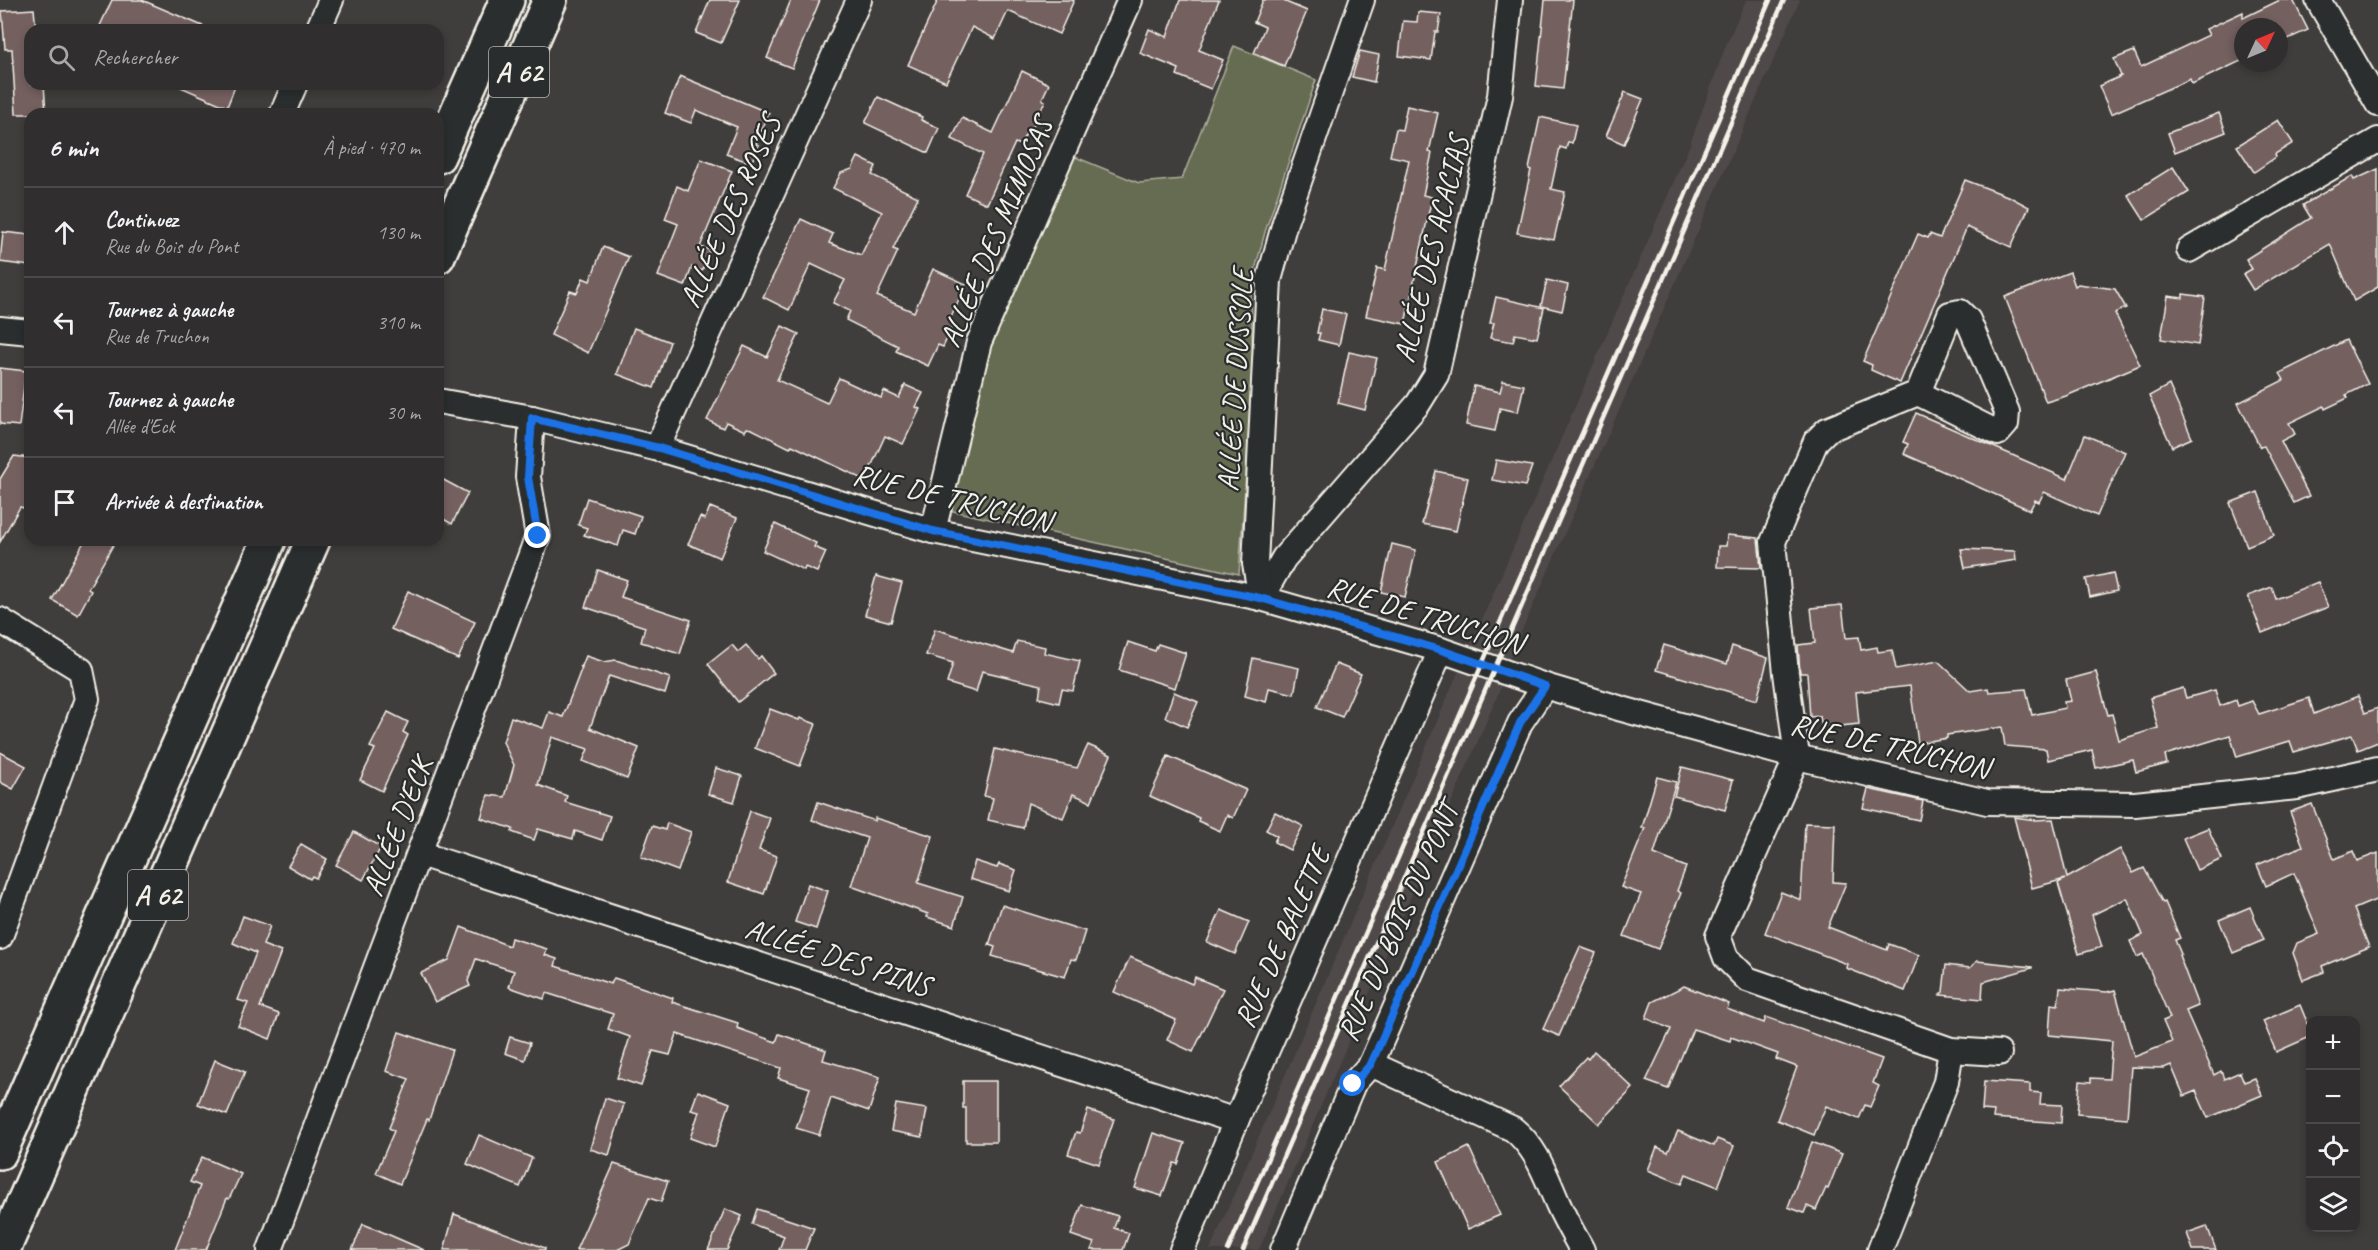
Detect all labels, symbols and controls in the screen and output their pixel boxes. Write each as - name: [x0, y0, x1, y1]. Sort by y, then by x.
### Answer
- north arrow: [2234, 18, 2288, 72]
- search box: [24, 24, 444, 90]
- icon: search: [45, 41, 78, 74]
- text: Rechercher: [93, 43, 177, 71]
- road number: A 62: [489, 47, 549, 97]
- street label: ALLÉE DES ROSES: [671, 106, 791, 313]
- street label: ALLÉE DES MIMOSAS: [931, 107, 1063, 352]
- street label: ALLÉE DES ACACIAS: [1385, 129, 1478, 366]
- text: 6 min: [48, 131, 98, 164]
- text: À pied · 470 m: [323, 135, 420, 160]
- text: Continuez: [105, 206, 178, 234]
- icon: ahead: [48, 216, 81, 249]
- text: 130 m: [377, 220, 420, 245]
- text: Rue du Bois du Pont: [105, 234, 238, 259]
- street label: ALLÉE DE DUSSOLE: [1208, 264, 1262, 493]
- text: Tournez à gauche: [105, 296, 233, 324]
- icon: left: [48, 306, 81, 339]
- text: 310 m: [377, 310, 420, 335]
- text: Rue de Truchon: [105, 324, 209, 349]
- text: Tournez à gauche: [105, 386, 233, 414]
- icon: left: [48, 396, 81, 429]
- text: 30 m: [386, 400, 420, 425]
- text: Allée d'Eck: [105, 414, 175, 439]
- street label: RUE DE TRUCHON: [849, 455, 1060, 542]
- icon: arrive: [48, 486, 81, 519]
- text: Arrivée à destination: [105, 488, 263, 516]
- route end: [524, 522, 550, 548]
- street label: RUE DE TRUCHON: [1323, 567, 1532, 664]
- street label: RUE DE TRUCHON: [1787, 705, 1998, 788]
- street label: ALLÉE D'ECK: [353, 748, 443, 901]
- street label: RUE DU BOIS DU PONT: [1329, 791, 1470, 1047]
- street label: RUE DE BALETTE: [1225, 837, 1340, 1033]
- road number: A 62: [128, 870, 188, 920]
- street label: ALLÉE DES PINS: [741, 909, 938, 1006]
- map controls: [2306, 1016, 2360, 1232]
- button: +: [2306, 1016, 2360, 1070]
- route start: [1339, 1070, 1365, 1096]
- button: −: [2306, 1070, 2360, 1124]
- button: locate: [2306, 1124, 2360, 1178]
- button: layers: [2306, 1178, 2360, 1232]

